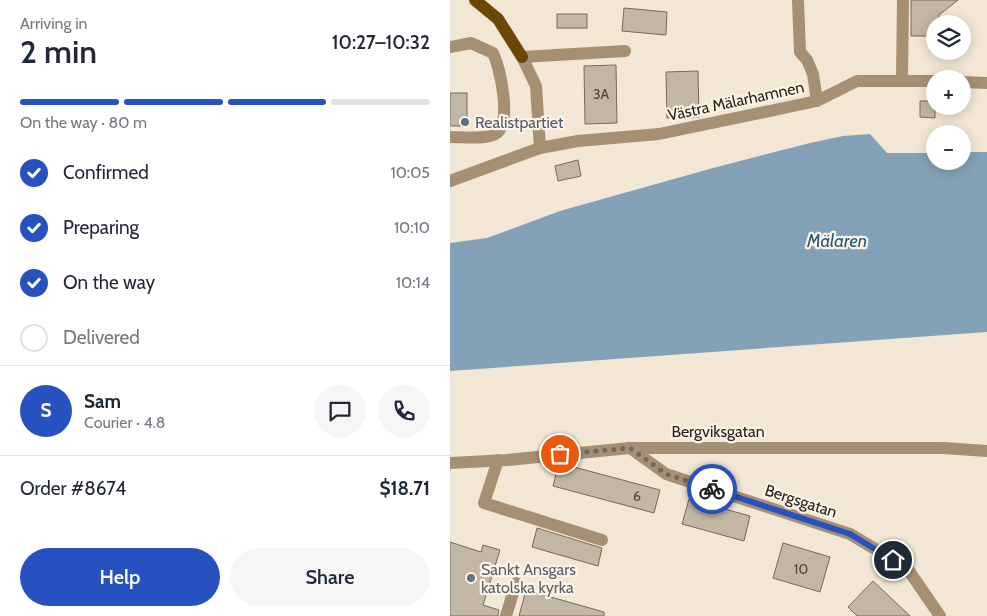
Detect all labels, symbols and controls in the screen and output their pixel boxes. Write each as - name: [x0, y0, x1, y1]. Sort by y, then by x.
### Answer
- text: Arriving in: [20, 14, 87, 33]
- map controls: [926, 15, 971, 170]
- button: layers: [926, 15, 971, 60]
- text: 10:27–10:32: [332, 31, 430, 54]
- text: 2 min: [20, 32, 97, 71]
- button: +: [926, 70, 971, 115]
- street label: Västra Mälarhamnen: [666, 77, 806, 125]
- house number: 3A: [593, 85, 609, 103]
- text: On the way · 80 m: [20, 113, 147, 132]
- place label: Realistpartiet: [475, 113, 564, 132]
- marker: Realistpartiet: [459, 116, 471, 128]
- button: −: [926, 125, 971, 170]
- icon: check: [20, 159, 48, 187]
- text: Confirmed: [63, 161, 149, 184]
- text: 10:05: [390, 163, 430, 182]
- icon: check: [20, 214, 48, 242]
- text: Preparing: [63, 216, 139, 239]
- text: 10:10: [394, 218, 430, 237]
- water label: Mälaren: [806, 230, 867, 252]
- icon: check: [20, 269, 48, 297]
- text: On the way: [63, 271, 155, 294]
- text: 10:14: [396, 273, 430, 292]
- text: Delivered: [63, 326, 140, 349]
- button: chat: [314, 385, 366, 437]
- button: phone: [378, 385, 430, 437]
- text: Sam: [84, 390, 121, 413]
- text: S: [40, 399, 52, 422]
- text: Courier · 4.8: [84, 413, 166, 432]
- street label: Bergviksgatan: [671, 422, 765, 441]
- pin: [539, 433, 581, 475]
- icon: bag: [546, 440, 574, 468]
- courier: [687, 464, 737, 514]
- icon: bike: [698, 475, 726, 503]
- text: Order #8674: [20, 477, 126, 500]
- text: $18.71: [380, 477, 430, 500]
- street label: Bergsgatan: [762, 480, 840, 522]
- house number: 6: [633, 487, 641, 505]
- pin: [872, 539, 914, 581]
- icon: home: [879, 546, 907, 574]
- button: Help: [20, 548, 220, 606]
- button: Share: [230, 548, 430, 606]
- place label: Sankt Ansgars katolska kyrka: [481, 560, 576, 597]
- house number: 10: [794, 560, 808, 578]
- marker: Sankt Ansgars katolska kyrka: [465, 572, 477, 584]

